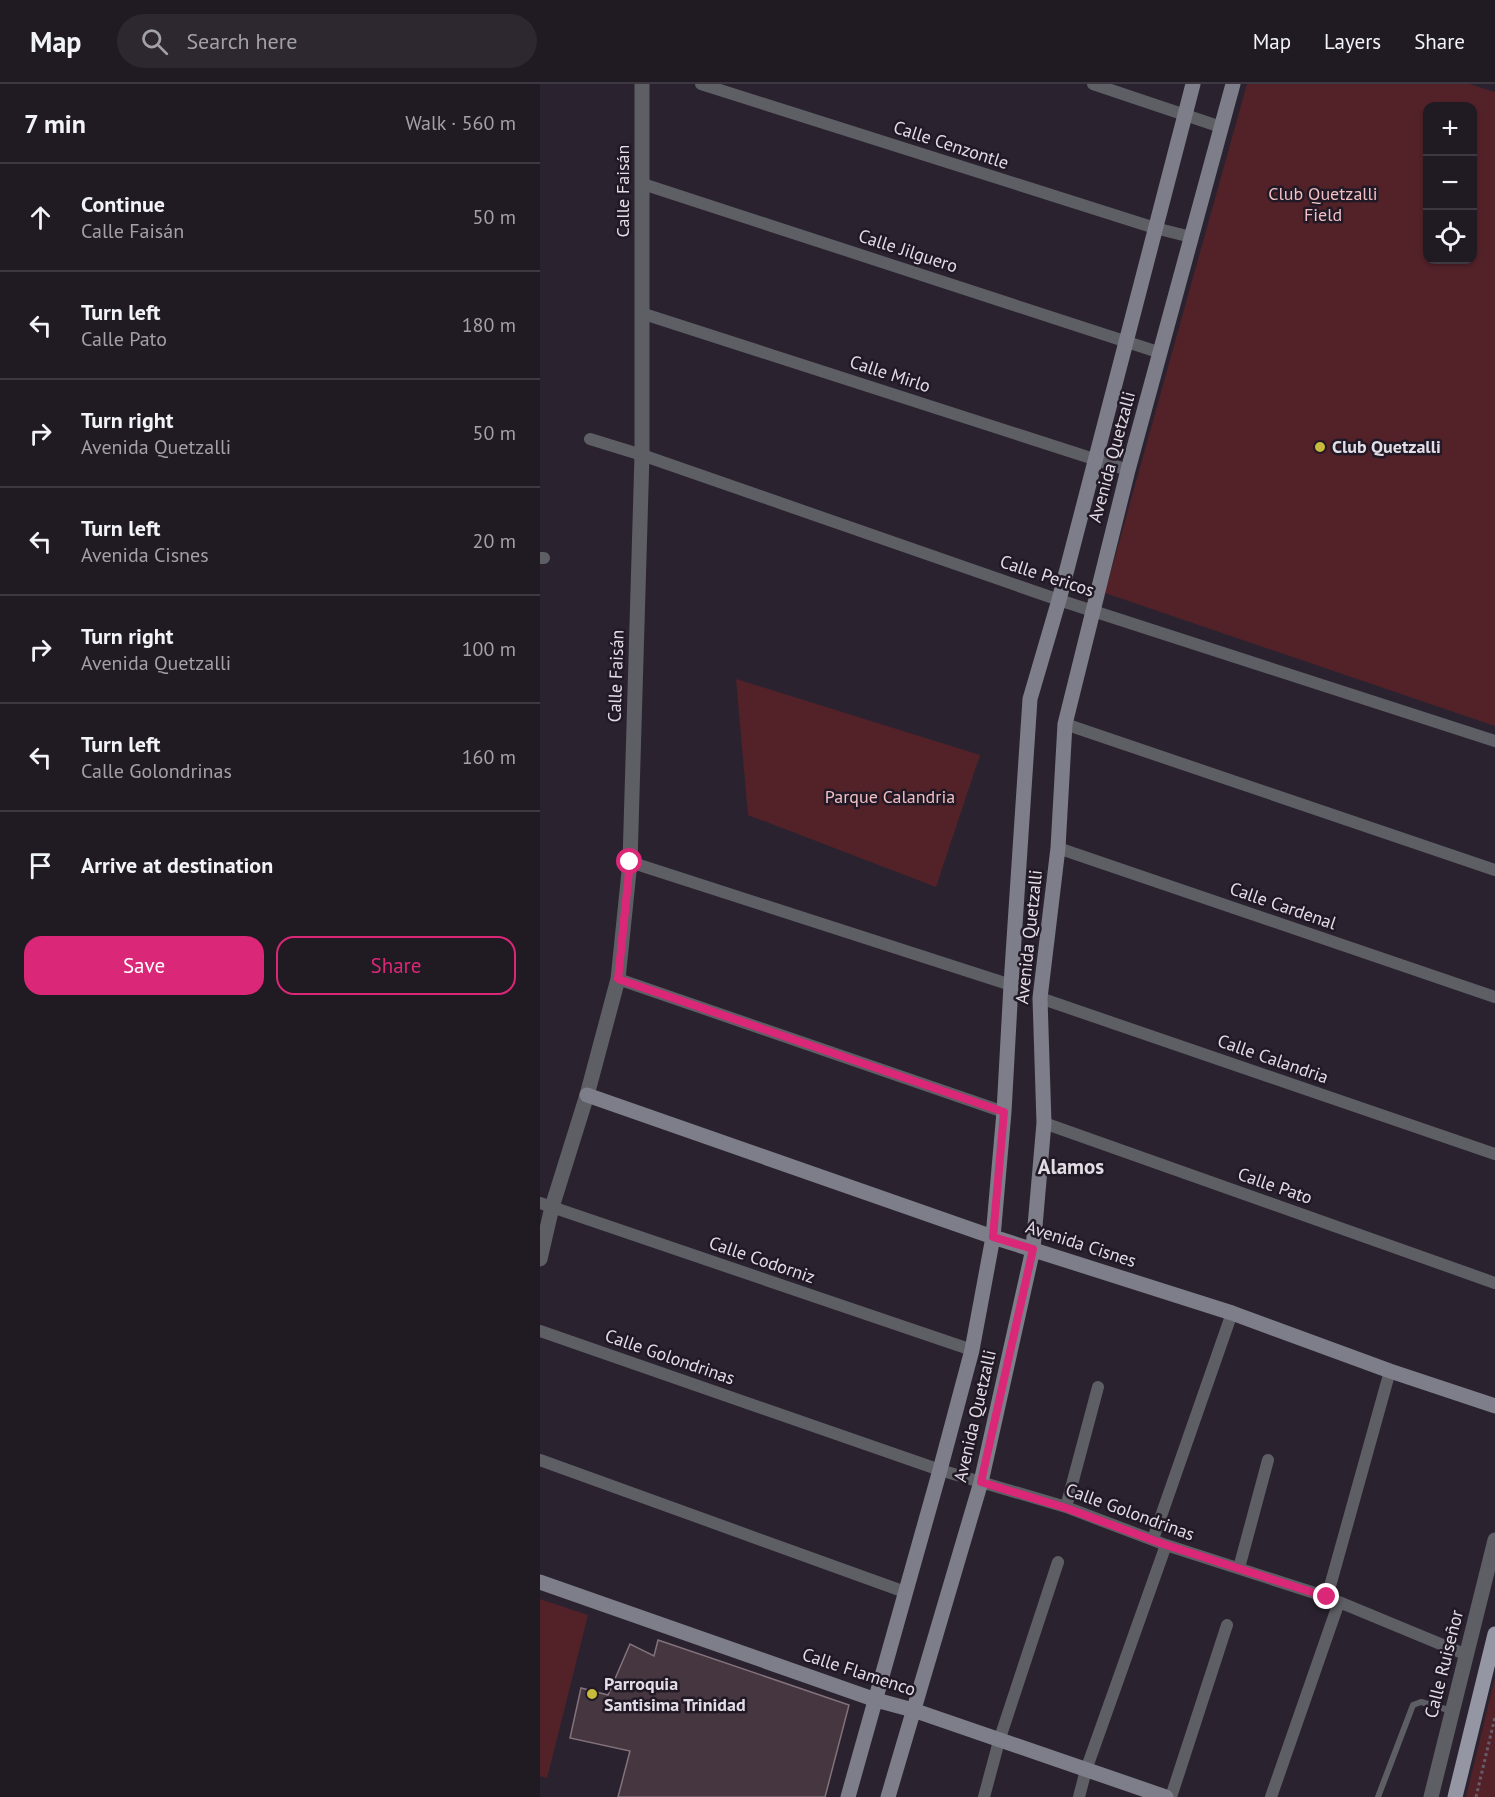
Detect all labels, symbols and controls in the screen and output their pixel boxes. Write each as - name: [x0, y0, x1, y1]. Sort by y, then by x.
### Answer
- search box: [117, 14, 537, 68]
- text: Map: [30, 23, 81, 60]
- icon: search: [138, 25, 171, 58]
- text: Search here: [186, 27, 297, 55]
- text: Map: [1253, 28, 1291, 55]
- text: Layers: [1324, 28, 1381, 55]
- text: Share: [1414, 28, 1465, 55]
- map controls: [1423, 102, 1477, 264]
- button: +: [1423, 102, 1477, 156]
- text: 7 min: [24, 107, 86, 140]
- text: Walk · 560 m: [405, 110, 516, 136]
- street label: Calle Cenzontle: [891, 115, 1012, 174]
- street label: Calle Faisán: [611, 145, 634, 237]
- button: −: [1423, 156, 1477, 210]
- park label: Club Quetzalli Field: [1268, 182, 1378, 226]
- text: Continue: [81, 190, 165, 218]
- icon: ahead: [24, 201, 57, 234]
- text: 50 m: [473, 204, 516, 230]
- button: locate: [1423, 210, 1477, 264]
- text: Calle Faisán: [81, 218, 184, 244]
- street label: Calle Jilguero: [856, 224, 961, 277]
- text: Turn left: [81, 298, 161, 326]
- icon: left: [24, 309, 57, 342]
- text: 180 m: [462, 312, 516, 338]
- text: Calle Pato: [81, 326, 167, 352]
- street label: Calle Mirlo: [847, 350, 933, 397]
- street label: Avenida Quetzalli: [1083, 389, 1140, 525]
- text: Turn right: [81, 406, 173, 434]
- icon: right: [24, 417, 57, 450]
- text: 50 m: [473, 420, 516, 446]
- text: Avenida Quetzalli: [81, 434, 231, 460]
- place label: Club Quetzalli: [1332, 435, 1441, 458]
- marker: Club Quetzalli: [1313, 440, 1327, 454]
- text: Turn left: [81, 514, 161, 542]
- icon: left: [24, 525, 57, 558]
- text: 20 m: [473, 528, 516, 554]
- text: Avenida Cisnes: [81, 542, 209, 568]
- street label: Calle Pericos: [997, 549, 1097, 602]
- text: Turn right: [81, 622, 173, 650]
- street label: Calle Faisán: [602, 629, 629, 723]
- icon: right: [24, 633, 57, 666]
- text: 100 m: [462, 636, 516, 662]
- text: Avenida Quetzalli: [81, 650, 231, 676]
- text: Turn left: [81, 730, 161, 758]
- icon: left: [24, 741, 57, 774]
- text: 160 m: [462, 744, 516, 770]
- text: Calle Golondrinas: [81, 758, 232, 784]
- park label: Parque Calandria: [825, 785, 955, 808]
- route start: [616, 848, 642, 874]
- icon: arrive: [24, 849, 57, 882]
- text: Arrive at destination: [81, 851, 273, 879]
- street label: Avenida Quetzalli: [1010, 869, 1047, 1005]
- street label: Calle Cardenal: [1227, 877, 1340, 935]
- button: Save: [24, 936, 264, 995]
- button: Share: [276, 936, 516, 995]
- street label: Calle Calandria: [1215, 1029, 1332, 1088]
- district label: Alamos: [1038, 1153, 1104, 1180]
- street label: Calle Pato: [1235, 1162, 1315, 1209]
- street label: Avenida Cisnes: [1023, 1215, 1139, 1272]
- street label: Calle Codorniz: [706, 1231, 818, 1288]
- street label: Calle Golondrinas: [602, 1324, 738, 1390]
- street label: Avenida Quetzalli: [948, 1347, 1001, 1484]
- street label: Calle Golondrinas: [1062, 1478, 1198, 1546]
- route end: [1313, 1583, 1339, 1609]
- street label: Calle Ruiseñor: [1419, 1607, 1468, 1720]
- street label: Calle Flamenco: [800, 1642, 919, 1701]
- place label: Parroquia Santisima Trinidad: [604, 1672, 746, 1716]
- marker: Parroquia Santisima Trinidad: [585, 1687, 599, 1701]

